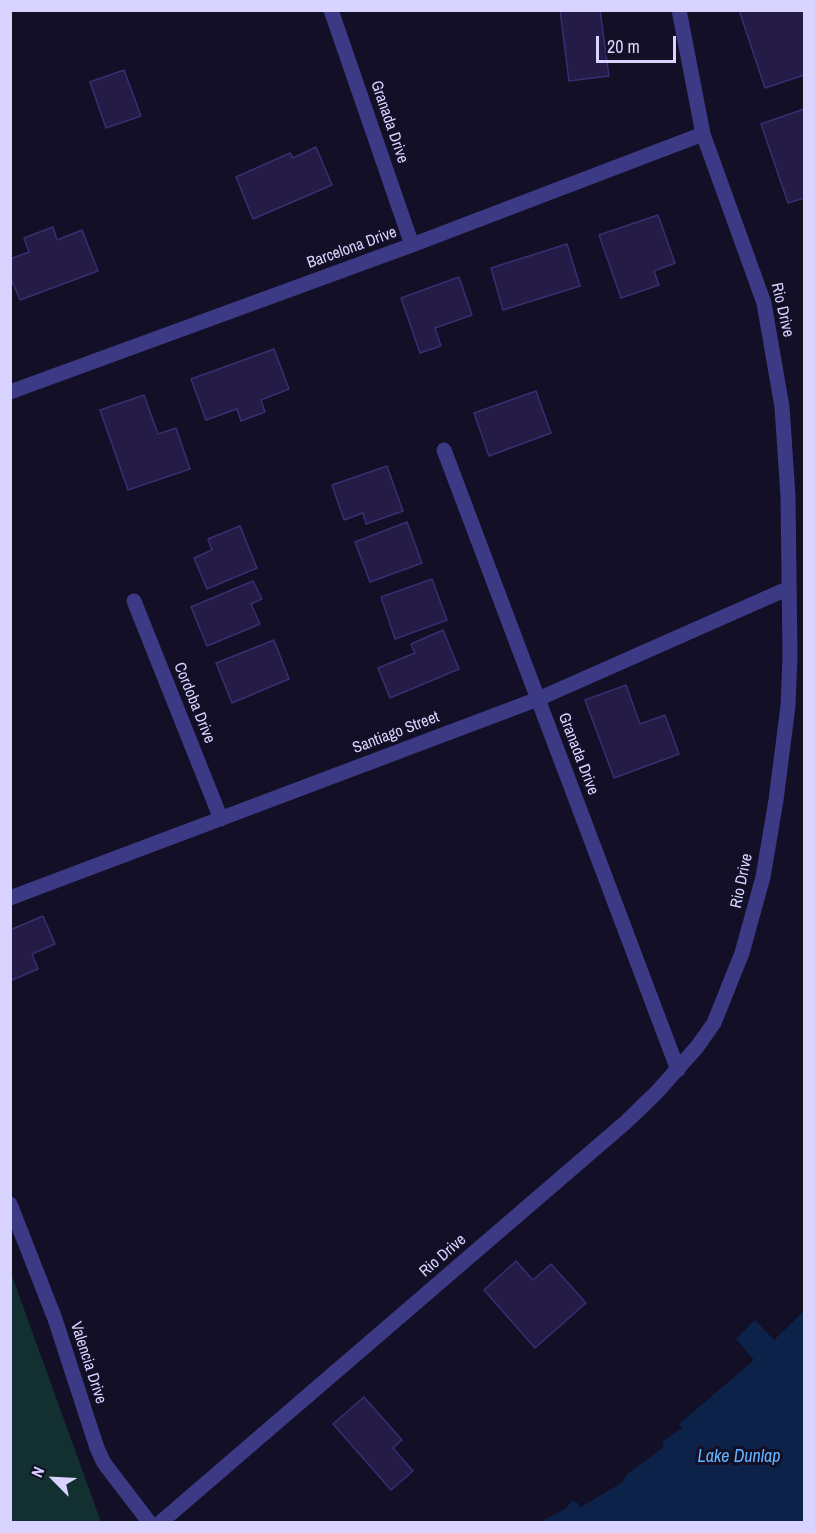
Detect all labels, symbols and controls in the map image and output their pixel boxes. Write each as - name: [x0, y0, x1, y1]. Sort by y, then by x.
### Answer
- scale bar: [599, 24, 678, 62]
- text: 20 m: [607, 34, 640, 59]
- street label: Granada Drive: [366, 78, 412, 166]
- street label: Barcelona Drive: [305, 223, 399, 273]
- street label: Rio Drive: [766, 281, 798, 339]
- street label: Cordoba Drive: [169, 660, 219, 746]
- street label: Santiago Street: [350, 708, 442, 758]
- street label: Granada Drive: [554, 710, 602, 798]
- street label: Rio Drive: [727, 852, 757, 910]
- street label: Rio Drive: [416, 1231, 470, 1281]
- street label: Valencia Drive: [66, 1320, 110, 1406]
- water label: Lake Dunlap: [698, 1446, 780, 1468]
- north arrow: [24, 1449, 84, 1509]
- text: N: [26, 1463, 50, 1480]

